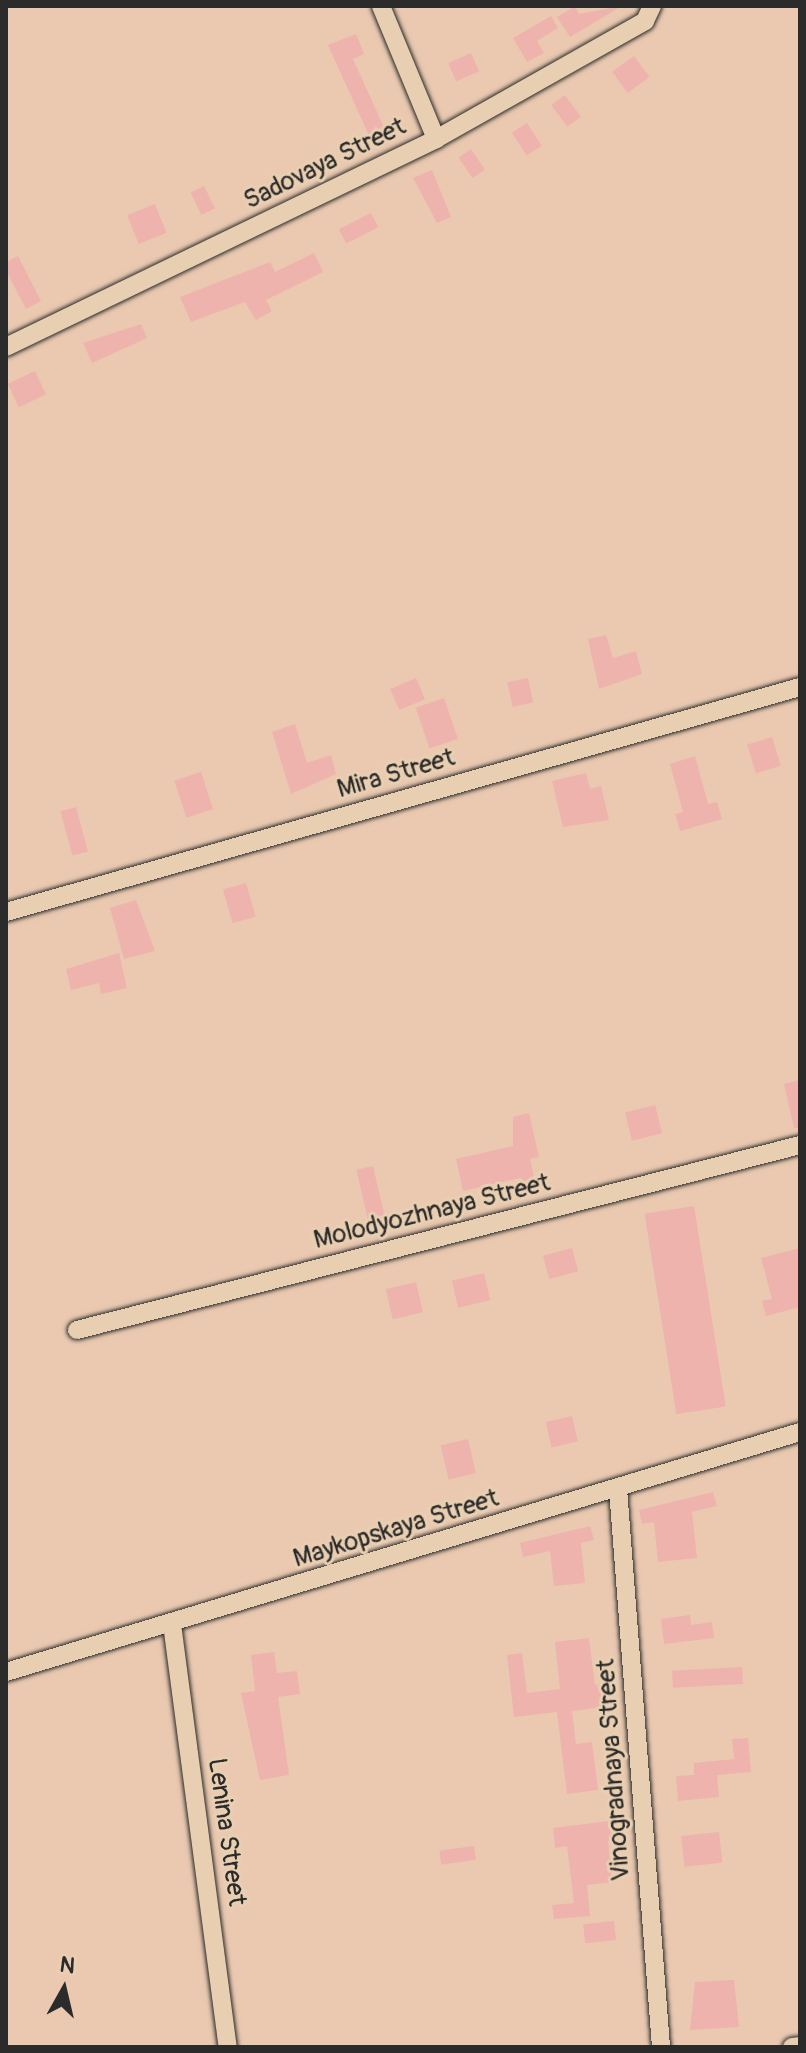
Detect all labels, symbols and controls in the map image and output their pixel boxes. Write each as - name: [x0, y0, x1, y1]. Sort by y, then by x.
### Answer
- street label: Sadovaya Street: [239, 111, 411, 217]
- street label: Mira Street: [334, 742, 458, 806]
- street label: Molodyozhnaya Street: [311, 1168, 553, 1256]
- street label: Maykopskaya Street: [290, 1483, 502, 1575]
- street label: Vinogradnaya Street: [591, 1658, 637, 1882]
- street label: Lenina Street: [200, 1756, 252, 1908]
- north arrow: [24, 1949, 104, 2029]
- text: N: [58, 1950, 77, 1980]

